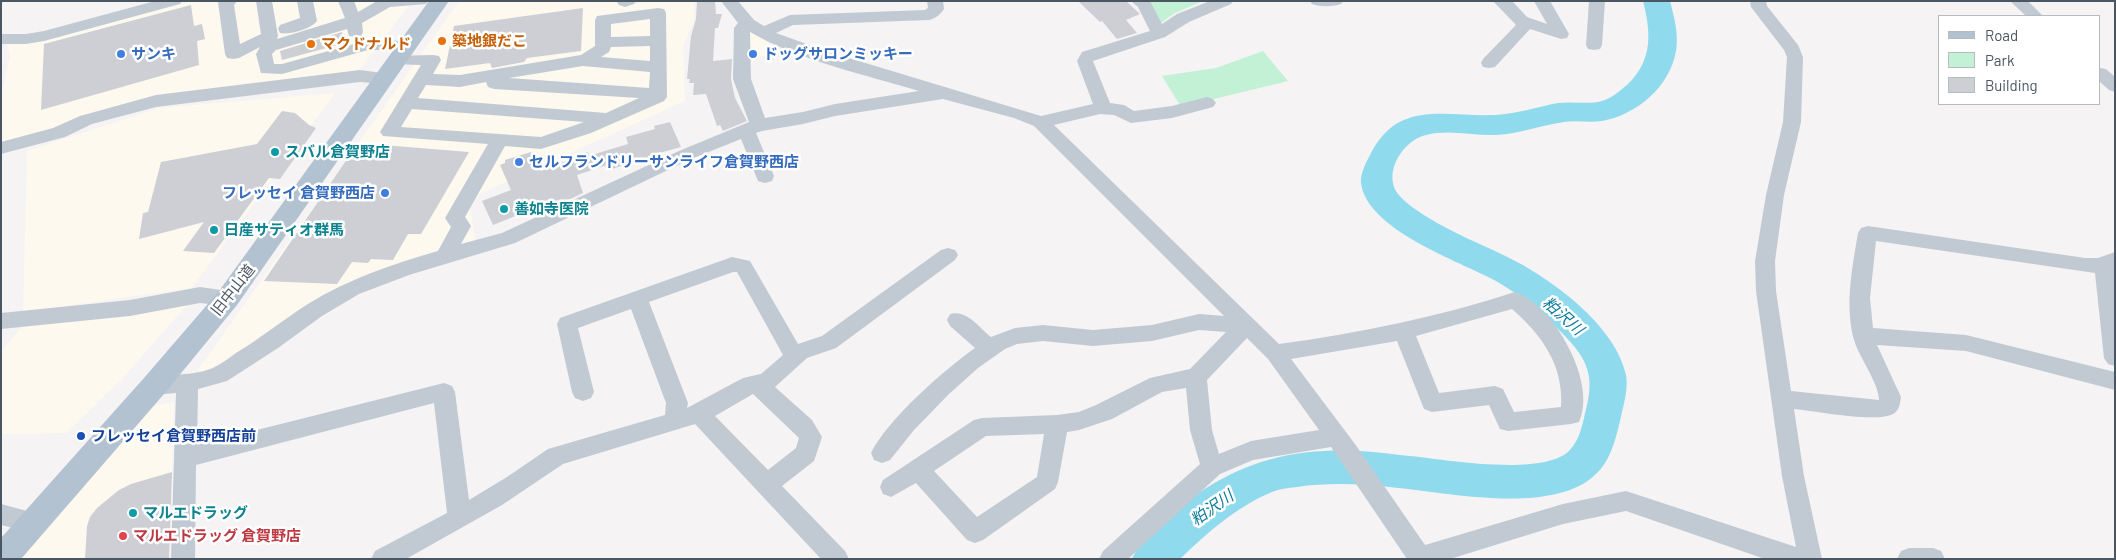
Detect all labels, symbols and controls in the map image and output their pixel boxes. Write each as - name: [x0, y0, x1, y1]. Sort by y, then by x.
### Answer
- legend: [1938, 15, 2101, 105]
- text: Road: [1985, 26, 2018, 44]
- place label: 築地銀だこ: [452, 32, 527, 50]
- place label: マクドナルド: [321, 35, 411, 53]
- marker: 築地銀だこ: [436, 35, 448, 47]
- marker: マクドナルド: [305, 38, 317, 50]
- place label: サンキ: [131, 45, 176, 63]
- place label: ドッグサロンミッキー: [763, 45, 913, 63]
- marker: サンキ: [115, 48, 127, 60]
- marker: ドッグサロンミッキー: [747, 48, 759, 60]
- text: Park: [1985, 51, 2014, 69]
- text: Building: [1985, 76, 2038, 94]
- place label: スバル倉賀野店: [285, 143, 390, 161]
- marker: スバル倉賀野店: [269, 146, 281, 158]
- place label: セルフランドリーサンライフ倉賀野西店: [529, 153, 799, 171]
- marker: セルフランドリーサンライフ倉賀野西店: [513, 156, 525, 168]
- place label: フレッセイ 倉賀野西店: [222, 184, 375, 202]
- marker: フレッセイ 倉賀野西店: [379, 187, 391, 199]
- place label: 善如寺医院: [514, 200, 589, 218]
- marker: 善如寺医院: [498, 203, 510, 215]
- place label: 日産サティオ群馬: [224, 221, 344, 239]
- marker: 日産サティオ群馬: [208, 224, 220, 236]
- street label: 旧中山道: [207, 261, 259, 319]
- water label: 粕沢川: [1539, 293, 1587, 339]
- place label: フレッセイ倉賀野西店前: [91, 427, 256, 445]
- marker: フレッセイ倉賀野西店前: [75, 430, 87, 442]
- water label: 粕沢川: [1187, 486, 1237, 530]
- place label: マルエドラッグ: [143, 504, 248, 522]
- marker: マルエドラッグ: [127, 507, 139, 519]
- place label: マルエドラッグ 倉賀野店: [133, 527, 301, 545]
- marker: マルエドラッグ 倉賀野店: [117, 530, 129, 542]

